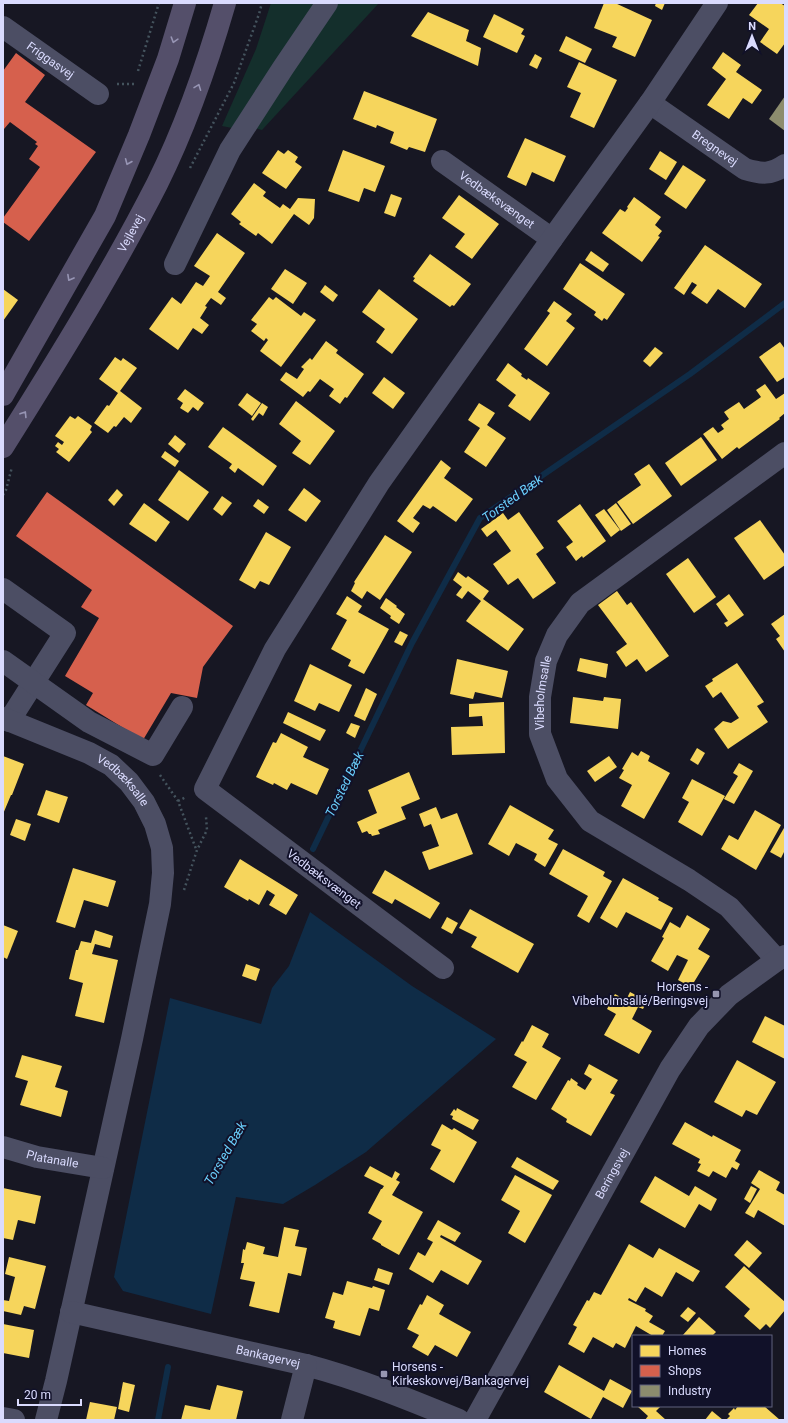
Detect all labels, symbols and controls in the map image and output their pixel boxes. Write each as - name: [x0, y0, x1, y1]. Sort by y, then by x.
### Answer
- north arrow: [732, 16, 772, 56]
- text: N: [748, 20, 756, 33]
- one-way arrow: [170, 37, 179, 44]
- street label: Friggasvej: [24, 39, 77, 82]
- one-way arrow: [194, 83, 202, 90]
- street label: Bregnevej: [689, 127, 741, 169]
- one-way arrow: [124, 158, 132, 165]
- street label: Vedbæksvænget: [456, 168, 537, 231]
- street label: Vejlevej: [115, 212, 147, 255]
- one-way arrow: [68, 274, 75, 281]
- one-way arrow: [19, 411, 26, 418]
- water label: Torsted Bæk: [479, 471, 546, 525]
- street label: Vibeholmsalle: [533, 653, 555, 730]
- water label: Torsted Bæk: [322, 749, 367, 819]
- street label: Vedbæksalle: [94, 752, 152, 808]
- street label: Vedbæksvænget: [284, 847, 364, 911]
- place label: Horsens - Vibeholmsallé/Beringsvej: [572, 980, 709, 1008]
- marker: Horsens - Vibeholmsallé/Beringsvej: [711, 989, 721, 999]
- water label: Torsted Bæk: [201, 1118, 250, 1188]
- street label: Beringsvej: [592, 1146, 632, 1201]
- street label: Platanalle: [25, 1147, 80, 1171]
- legend: [632, 1335, 772, 1407]
- street label: Bankagervej: [235, 1342, 302, 1371]
- text: Homes: [668, 1344, 706, 1358]
- place label: Horsens - Kirkeskovvej/Bankagervej: [392, 1360, 529, 1388]
- text: Shops: [668, 1364, 702, 1378]
- marker: Horsens - Kirkeskovvej/Bankagervej: [379, 1369, 389, 1379]
- scale bar: [18, 1381, 81, 1407]
- text: Industry: [668, 1384, 712, 1398]
- text: 20 m: [24, 1388, 51, 1402]

